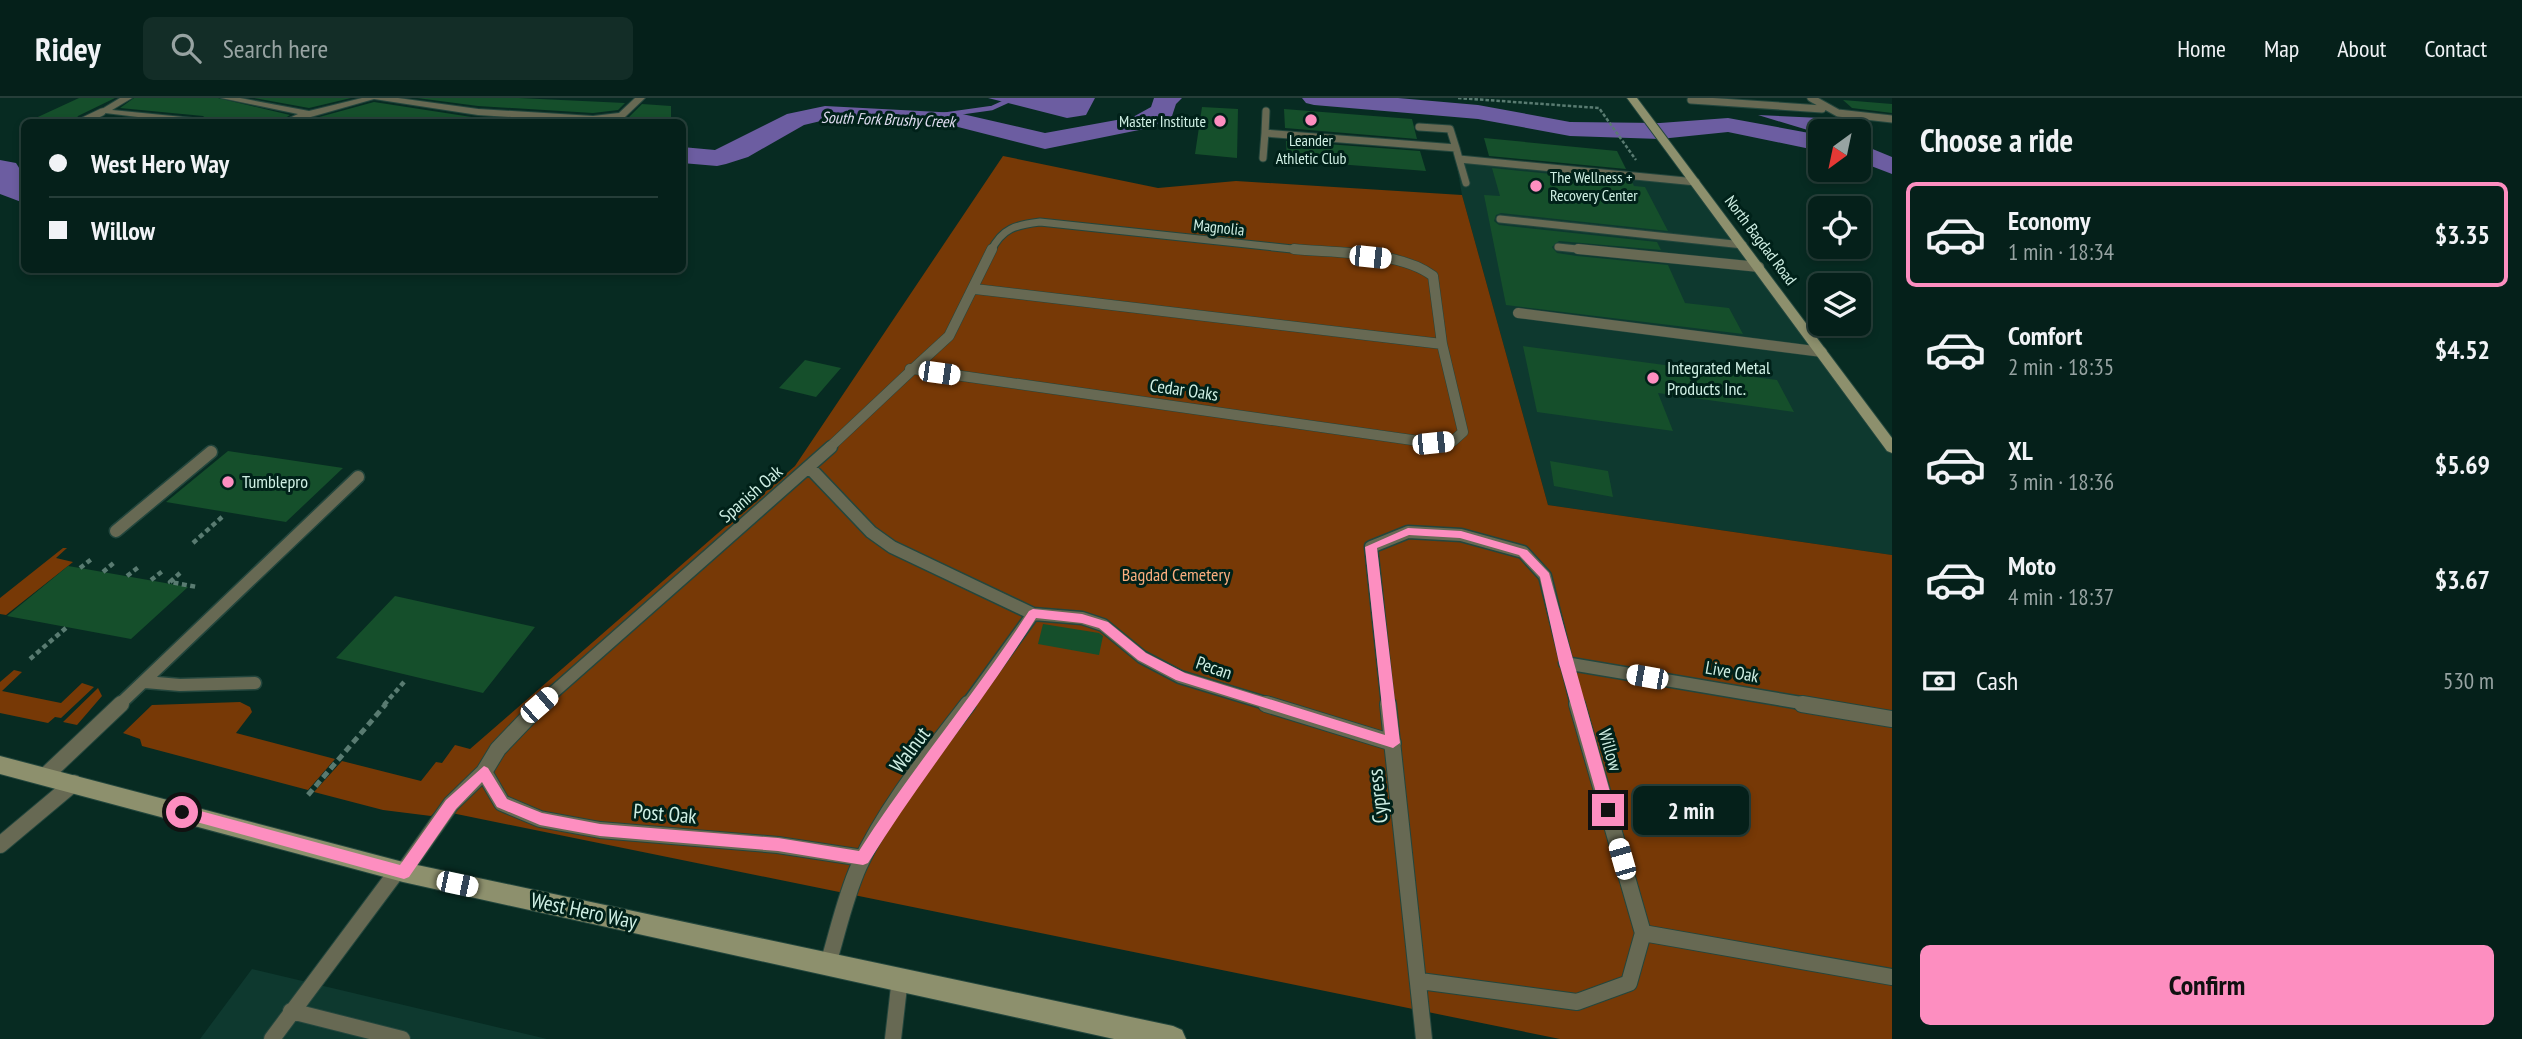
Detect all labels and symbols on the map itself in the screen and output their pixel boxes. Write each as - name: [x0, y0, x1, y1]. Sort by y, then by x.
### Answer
- water label: South Fork Brushy Creek: [821, 107, 957, 131]
- place label: Master Institute: [1119, 111, 1206, 131]
- marker: Leander Athletic Club: [1303, 112, 1319, 128]
- marker: Master Institute: [1212, 113, 1228, 129]
- north arrow: [1808, 119, 1871, 182]
- place label: Leander Athletic Club: [1276, 130, 1346, 168]
- place label: The Wellness + Recovery Center: [1550, 167, 1638, 205]
- marker: The Wellness + Recovery Center: [1528, 178, 1544, 194]
- street label: North Bagdad Road: [1721, 191, 1801, 289]
- street label: Magnolia: [1193, 214, 1245, 240]
- car: [1349, 244, 1392, 270]
- place label: Integrated Metal Products Inc.: [1667, 356, 1771, 400]
- car: [917, 360, 962, 386]
- marker: Integrated Metal Products Inc.: [1645, 370, 1661, 386]
- street label: Cedar Oaks: [1148, 373, 1220, 406]
- car: [1412, 430, 1455, 456]
- street label: Spanish Oak: [714, 460, 787, 527]
- place label: Tumblepro: [242, 470, 308, 493]
- marker: Tumblepro: [220, 474, 236, 490]
- park label: Bagdad Cemetery: [1122, 563, 1230, 586]
- street label: Pecan: [1193, 651, 1235, 684]
- street label: Live Oak: [1704, 656, 1761, 687]
- car: [1625, 663, 1670, 691]
- car: [517, 683, 562, 727]
- street label: Walnut: [884, 721, 936, 778]
- street label: Willow: [1594, 726, 1628, 774]
- street label: Cypress: [1361, 768, 1394, 825]
- callout: 2 min: [1632, 786, 1748, 834]
- route end: [1592, 794, 1624, 826]
- route start: [166, 796, 198, 828]
- street label: Post Oak: [632, 797, 698, 830]
- car: [1607, 836, 1638, 882]
- car: [435, 869, 480, 899]
- street label: West Hero Way: [529, 886, 640, 935]

